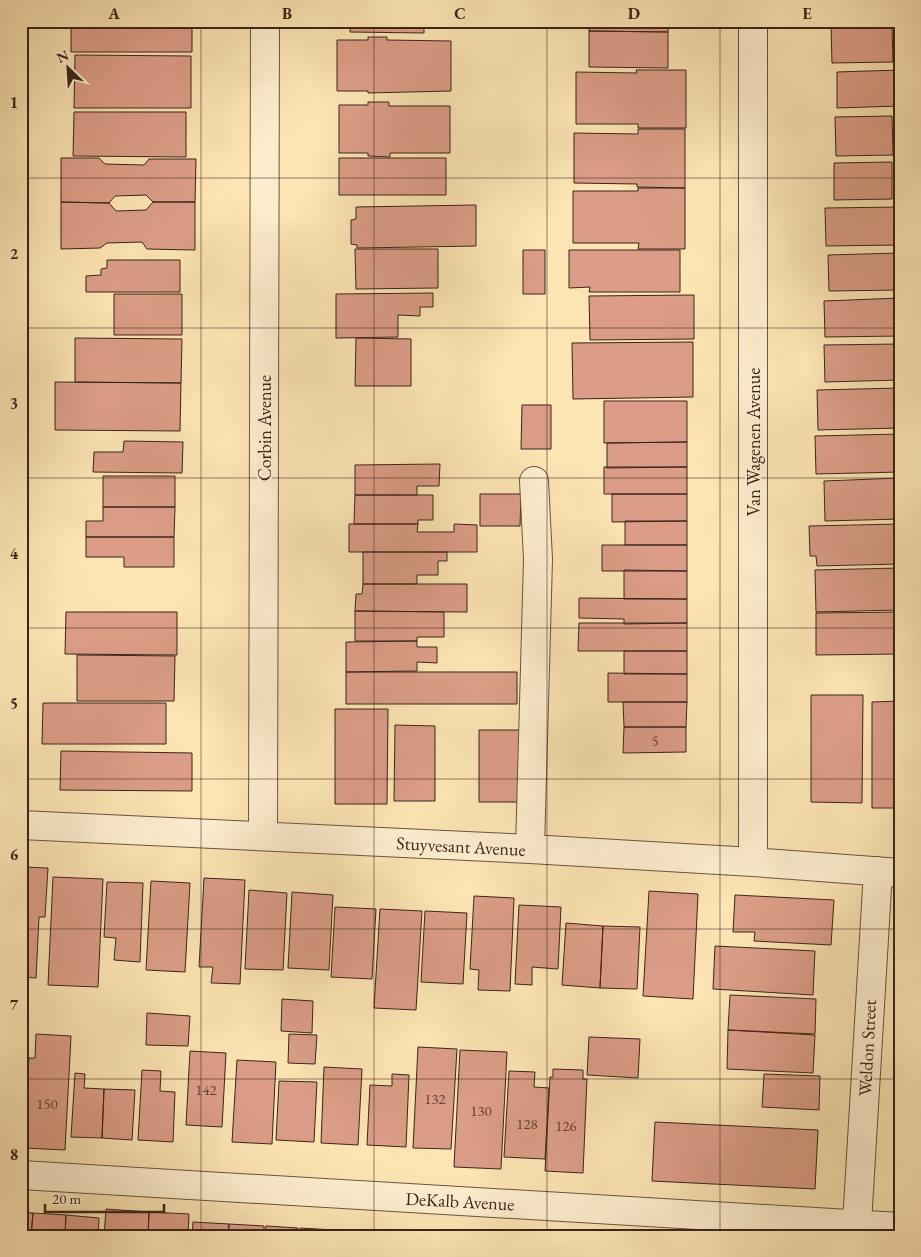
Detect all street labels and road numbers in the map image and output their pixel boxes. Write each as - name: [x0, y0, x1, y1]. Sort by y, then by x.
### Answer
- street label: Van Wagenen Avenue: [742, 368, 765, 516]
- street label: Corbin Avenue: [253, 375, 276, 481]
- street label: Stuyvesant Avenue: [396, 831, 526, 861]
- street label: Weldon Street: [853, 999, 881, 1097]
- street label: DeKalb Avenue: [405, 1187, 515, 1215]

